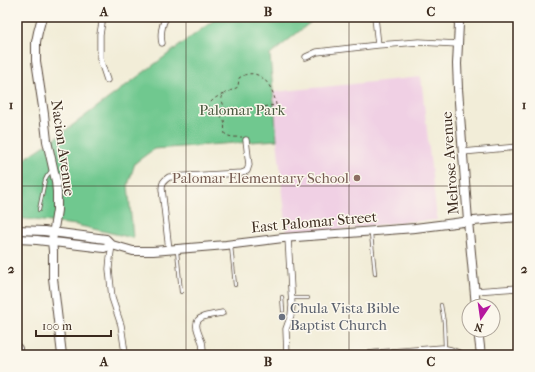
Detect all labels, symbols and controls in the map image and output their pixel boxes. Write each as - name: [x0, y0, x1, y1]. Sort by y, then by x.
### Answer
- text: A: [99, 4, 109, 19]
- text: B: [264, 4, 273, 19]
- text: C: [427, 4, 436, 19]
- text: 1: [9, 97, 14, 112]
- text: 1: [522, 97, 527, 112]
- street label: Nacion Avenue: [47, 99, 79, 198]
- park label: Palomar Park: [199, 101, 285, 119]
- street label: Melrose Avenue: [437, 110, 463, 215]
- place label: Palomar Elementary School: [172, 169, 349, 187]
- marker: Palomar Elementary School: [352, 173, 362, 183]
- street label: East Palomar Street: [250, 207, 378, 236]
- text: 2: [8, 261, 15, 276]
- text: 2: [521, 261, 528, 276]
- north arrow: [461, 298, 501, 338]
- place label: Chula Vista Bible Baptist Church: [290, 299, 400, 334]
- scale bar: [36, 312, 111, 338]
- marker: Chula Vista Bible Baptist Church: [277, 312, 287, 322]
- text: 100 m: [42, 319, 72, 333]
- text: N: [473, 320, 484, 335]
- text: A: [99, 354, 109, 369]
- text: B: [264, 354, 273, 369]
- text: C: [427, 354, 436, 369]

